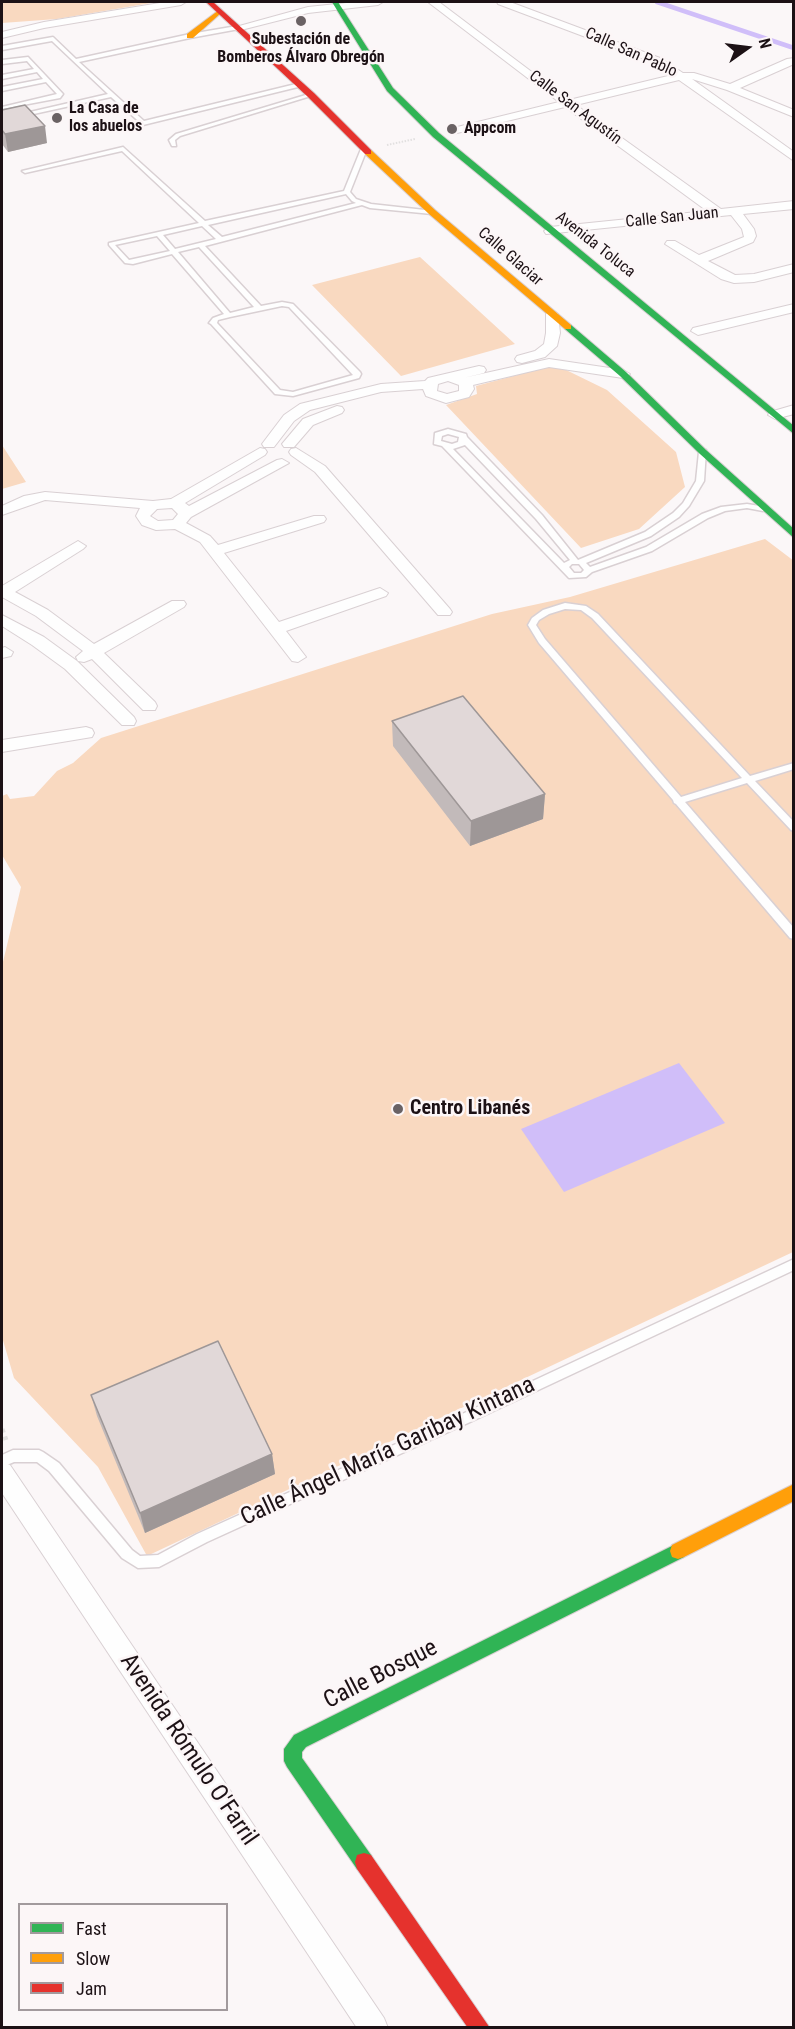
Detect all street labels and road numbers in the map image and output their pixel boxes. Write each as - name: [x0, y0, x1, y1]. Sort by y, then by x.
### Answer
- street label: Calle San Pablo: [582, 24, 680, 82]
- street label: Calle San Agustín: [525, 67, 625, 149]
- street label: Calle San Juan: [624, 204, 720, 232]
- street label: Avenida Toluca: [551, 208, 639, 282]
- street label: Calle Glaciar: [474, 224, 546, 290]
- street label: Calle Ángel María Garibay Kintana: [236, 1371, 540, 1533]
- street label: Calle Bosque: [319, 1634, 443, 1716]
- street label: Avenida Rómulo O'Farril: [113, 1649, 263, 1851]

